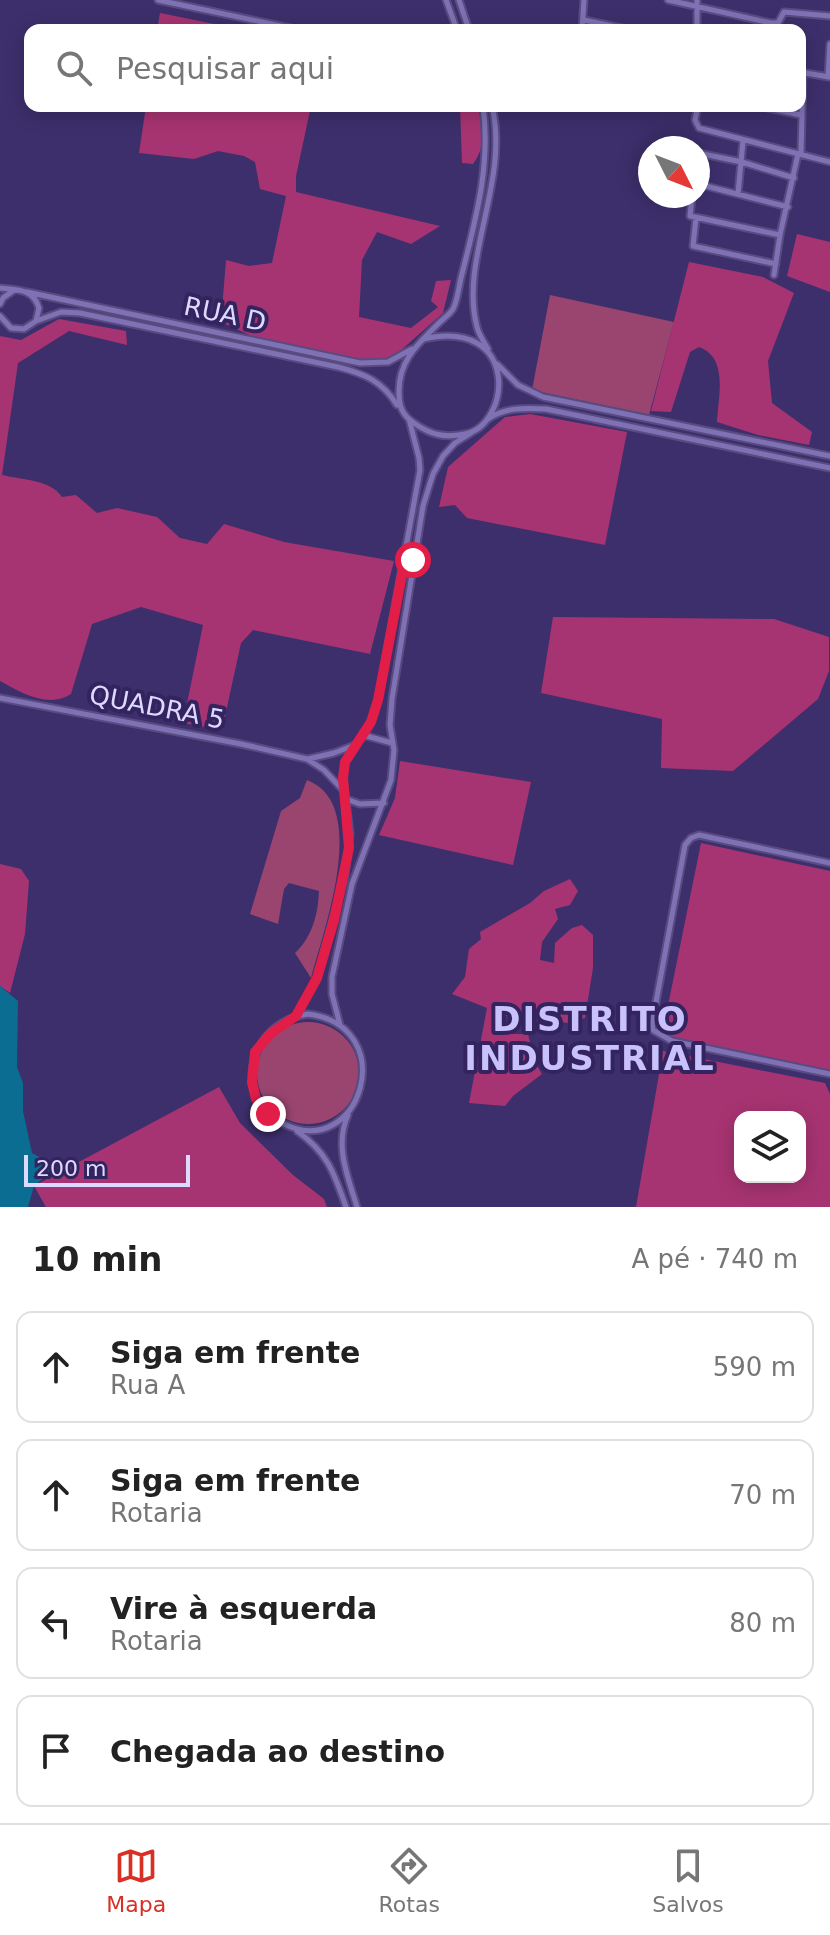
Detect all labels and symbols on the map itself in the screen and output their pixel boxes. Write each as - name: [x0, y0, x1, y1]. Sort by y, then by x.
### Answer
- north arrow: [638, 136, 710, 208]
- street label: RUA D: [181, 291, 269, 337]
- route start: [395, 542, 431, 578]
- street label: QUADRA 5: [87, 679, 227, 735]
- district label: DISTRITO INDUSTRIAL: [464, 999, 716, 1078]
- route end: [250, 1096, 286, 1132]
- scale bar: [24, 1151, 190, 1187]

